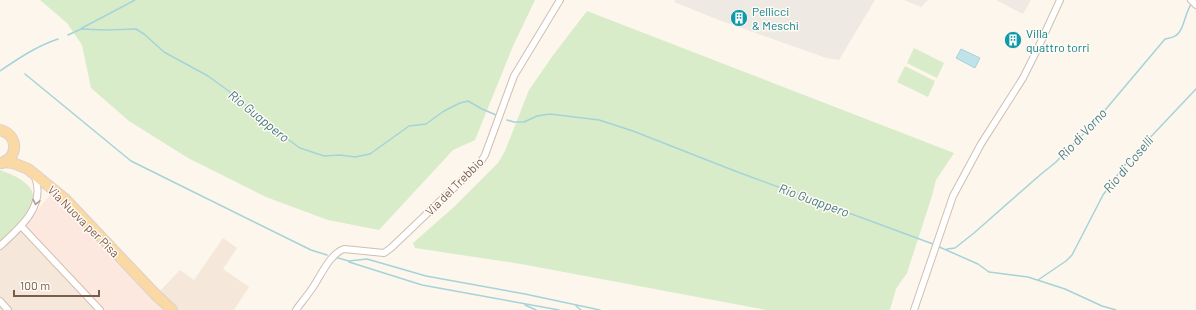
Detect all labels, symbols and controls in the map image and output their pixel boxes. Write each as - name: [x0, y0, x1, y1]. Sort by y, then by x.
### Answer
- place label: Pellicci & Meschi: [752, 4, 799, 32]
- building icon: Pellicci & Meschi: [729, 8, 749, 28]
- place label: Villa quattro torri: [1026, 26, 1090, 54]
- building icon: Villa quattro torri: [1003, 30, 1023, 50]
- water label: Rio Guappero: [225, 87, 293, 145]
- water label: Rio di Vorno: [1054, 105, 1110, 163]
- water label: Rio di Coselli: [1100, 132, 1157, 196]
- street label: Via del Trebbio: [422, 154, 486, 218]
- water label: Rio Guappero: [777, 180, 851, 220]
- street label: Via Nuova per Pisa: [45, 182, 123, 260]
- one-way arrow: [32, 198, 40, 205]
- scale bar: [14, 272, 99, 298]
- text: 100 m: [20, 278, 50, 292]

